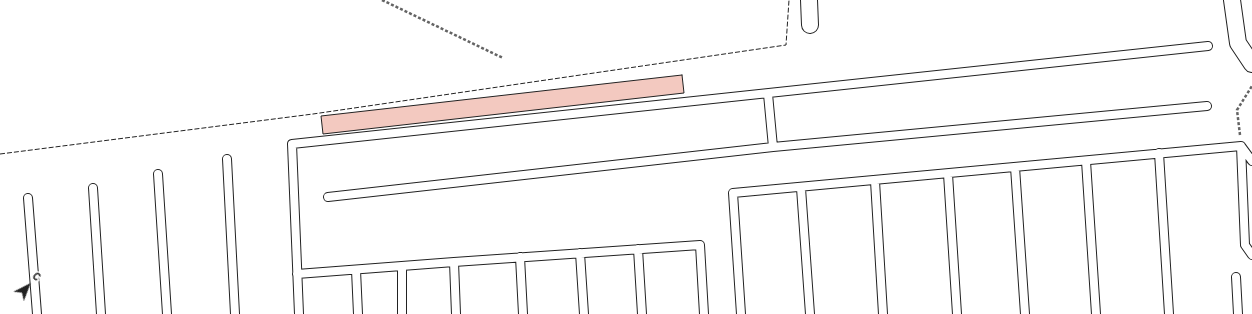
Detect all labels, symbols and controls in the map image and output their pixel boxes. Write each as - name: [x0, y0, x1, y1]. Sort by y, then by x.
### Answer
- north arrow: [8, 266, 48, 306]
- text: С: [29, 270, 43, 285]

